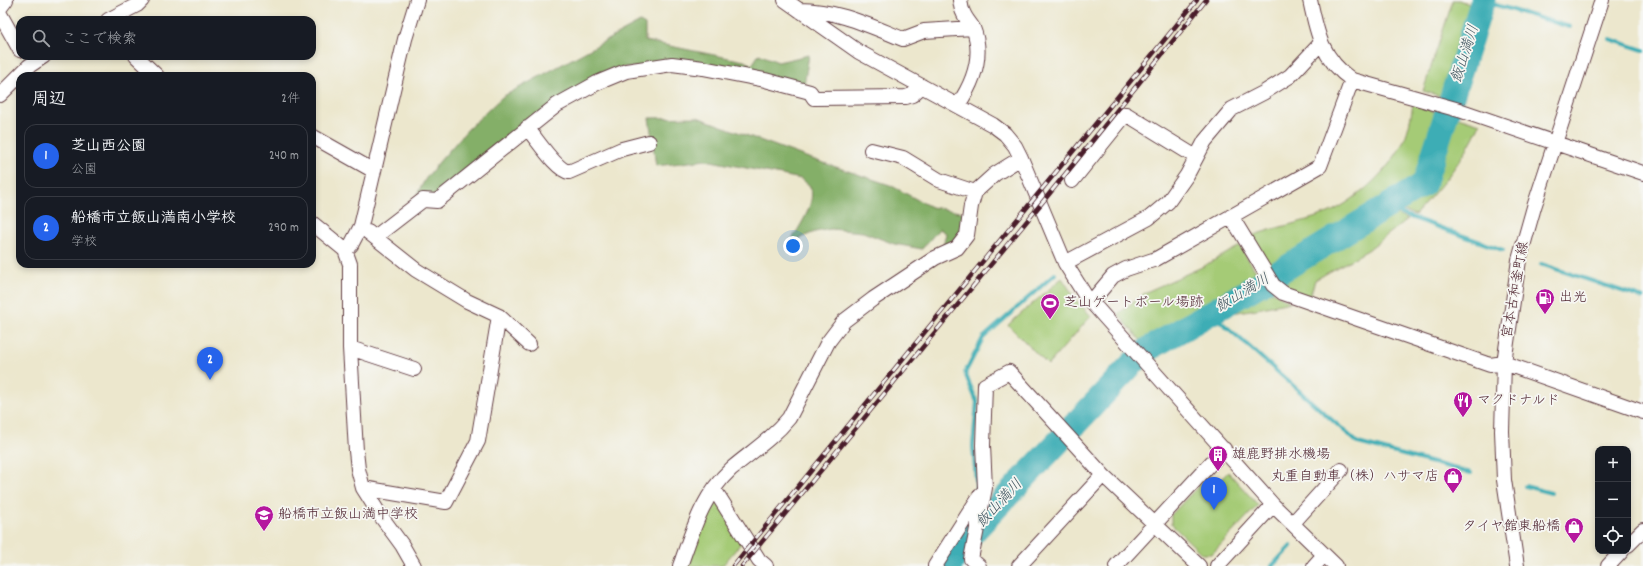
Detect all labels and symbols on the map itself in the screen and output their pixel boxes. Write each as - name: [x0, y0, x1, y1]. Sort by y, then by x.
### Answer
- water label: 飯山満川: [1446, 22, 1486, 86]
- your location: [783, 236, 803, 256]
- street label: 宮本古和釜町線: [1498, 240, 1534, 340]
- water label: 飯山満川: [1212, 269, 1274, 319]
- fuel station icon: 出光: [1534, 287, 1556, 315]
- place label: 出光: [1559, 288, 1587, 308]
- sports icon: 芝山ゲートボール場跡: [1039, 292, 1061, 320]
- place label: 芝山ゲートボール場跡: [1064, 293, 1203, 313]
- pin: 2: [197, 347, 223, 380]
- restaurant icon: マクドナルド: [1452, 390, 1474, 418]
- place label: マクドナルド: [1477, 391, 1560, 411]
- building icon: 雄鹿野排水機場: [1207, 444, 1229, 472]
- place label: 雄鹿野排水機場: [1232, 445, 1330, 465]
- shop icon: 丸重自動車（株）ハサマ店: [1442, 466, 1464, 494]
- place label: 丸重自動車（株）ハサマ店: [1271, 467, 1439, 487]
- water label: 飯山満川: [971, 475, 1029, 533]
- pin: 1: [1201, 477, 1227, 510]
- school or university icon: 船橋市立飯山満中学校: [253, 504, 275, 532]
- place label: 船橋市立飯山満中学校: [278, 505, 418, 525]
- shop icon: タイヤ館東船橋: [1563, 516, 1585, 544]
- place label: タイヤ館東船橋: [1463, 517, 1560, 537]

